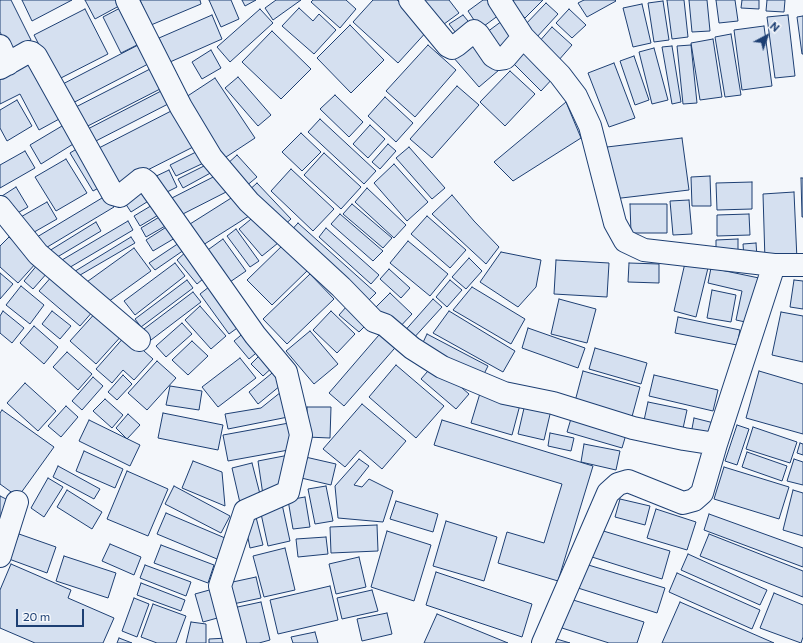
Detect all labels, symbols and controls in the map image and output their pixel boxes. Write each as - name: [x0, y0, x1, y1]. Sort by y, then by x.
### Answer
- north arrow: [747, 16, 787, 56]
- text: N: [768, 19, 783, 34]
- scale bar: [18, 601, 86, 627]
- text: 20 m: [23, 609, 50, 623]

